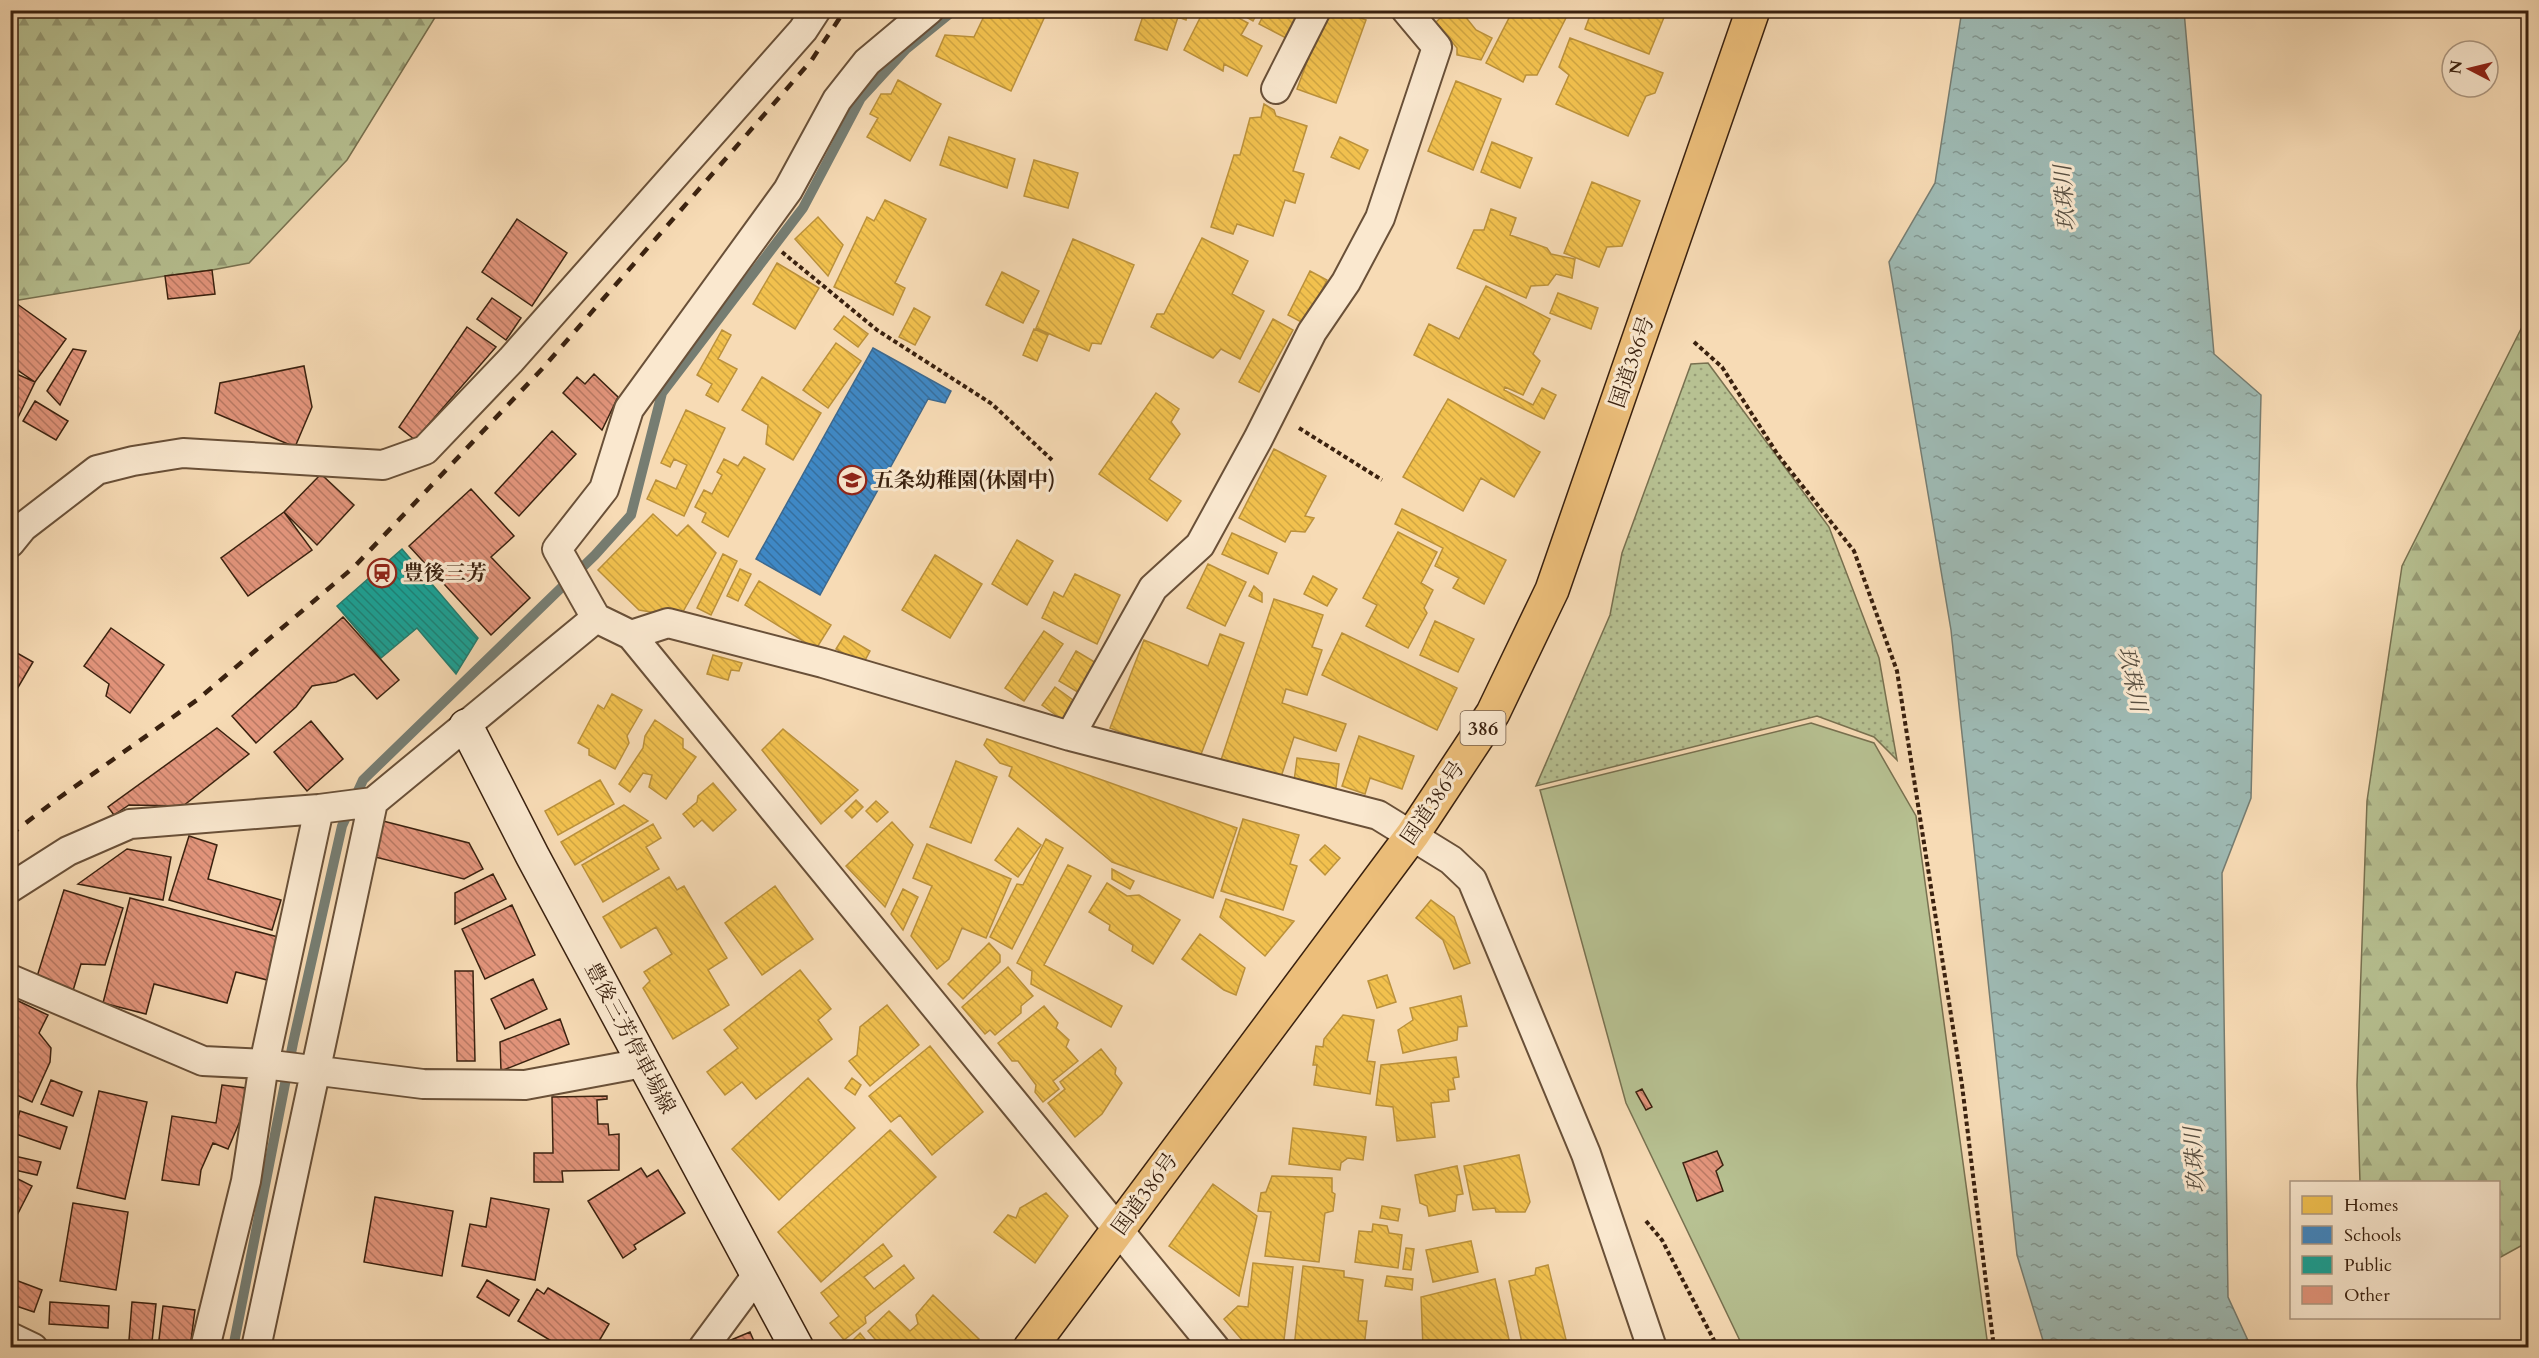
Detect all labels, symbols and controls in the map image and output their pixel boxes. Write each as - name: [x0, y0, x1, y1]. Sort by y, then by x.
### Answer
- north arrow: [2440, 39, 2500, 99]
- text: N: [2444, 59, 2468, 76]
- water label: 玖珠川: [2048, 162, 2082, 232]
- street label: 国道386号: [1603, 312, 1661, 412]
- school or university icon: 五条幼稚園(休園中): [836, 464, 868, 496]
- place label: 五条幼稚園(休園中): [873, 466, 1055, 495]
- station icon: 豊後三芳: [366, 557, 398, 589]
- place label: 豊後三芳: [403, 559, 487, 588]
- water label: 玖珠川: [2110, 644, 2154, 716]
- road number: 386: [1460, 711, 1506, 745]
- street label: 国道386号: [1394, 755, 1472, 851]
- street label: 豊後三芳停車場線: [578, 957, 682, 1119]
- water label: 玖珠川: [2178, 1124, 2212, 1194]
- street label: 国道386号: [1105, 1147, 1185, 1241]
- legend: [2290, 1181, 2500, 1319]
- text: Homes: [2344, 1193, 2398, 1218]
- text: Schools: [2344, 1223, 2401, 1248]
- text: Public: [2344, 1253, 2392, 1278]
- text: Other: [2344, 1283, 2390, 1308]

